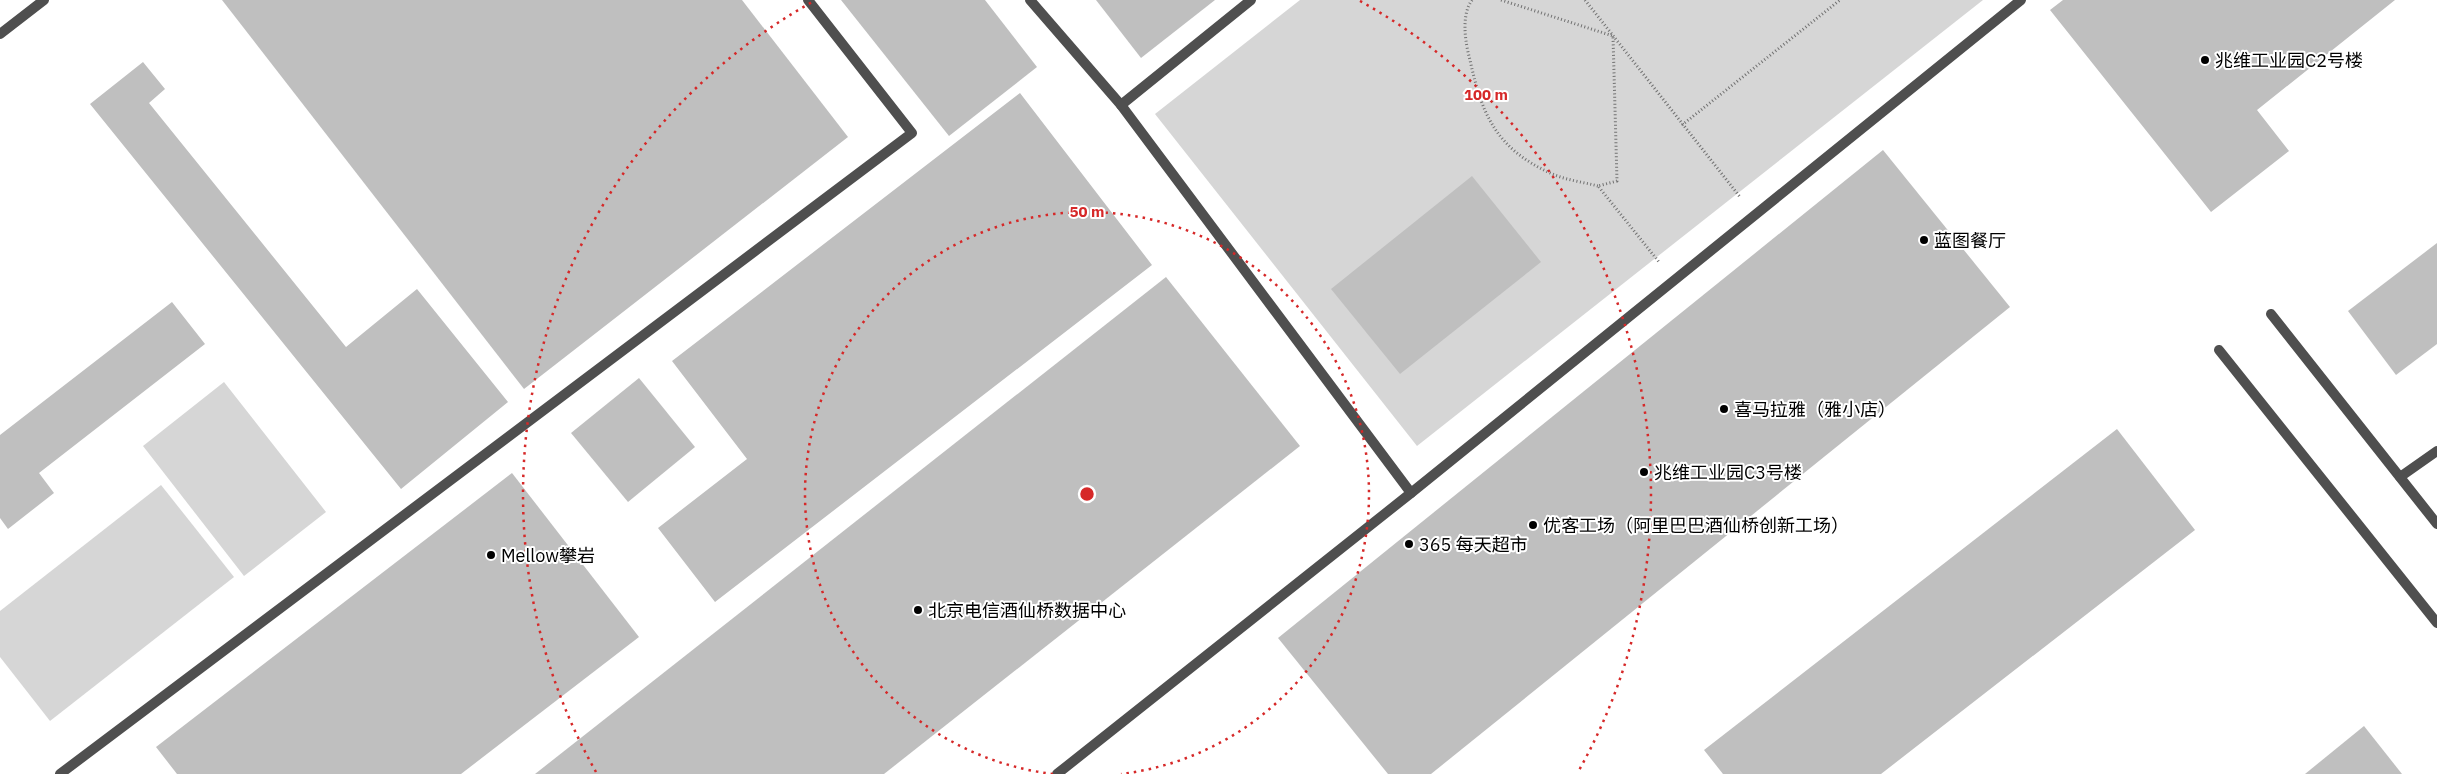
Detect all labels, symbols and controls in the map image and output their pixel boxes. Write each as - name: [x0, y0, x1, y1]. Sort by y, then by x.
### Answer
- place label: 兆维工业园C2号楼: [2215, 49, 2363, 72]
- marker: 兆维工业园C2号楼: [2199, 54, 2211, 66]
- text: 100 m: [1464, 85, 1508, 104]
- text: 50 m: [1070, 202, 1104, 221]
- place label: 蓝图餐厅: [1934, 229, 2006, 252]
- marker: 蓝图餐厅: [1918, 234, 1930, 246]
- place label: 喜马拉雅（雅小店）: [1734, 398, 1896, 421]
- marker: 喜马拉雅（雅小店）: [1718, 403, 1730, 415]
- place label: 兆维工业园C3号楼: [1654, 461, 1802, 484]
- marker: 兆维工业园C3号楼: [1638, 466, 1650, 478]
- centre of rings: [1078, 485, 1096, 503]
- place label: 优客工场（阿里巴巴酒仙桥创新工场）: [1543, 514, 1849, 537]
- marker: 优客工场（阿里巴巴酒仙桥创新工场）: [1527, 519, 1539, 531]
- place label: 365 每天超市: [1419, 533, 1528, 556]
- marker: 365 每天超市: [1403, 538, 1415, 550]
- place label: Mellow攀岩: [501, 544, 595, 567]
- marker: Mellow攀岩: [485, 549, 497, 561]
- place label: 北京电信酒仙桥数据中心: [928, 599, 1126, 622]
- marker: 北京电信酒仙桥数据中心: [912, 604, 924, 616]

